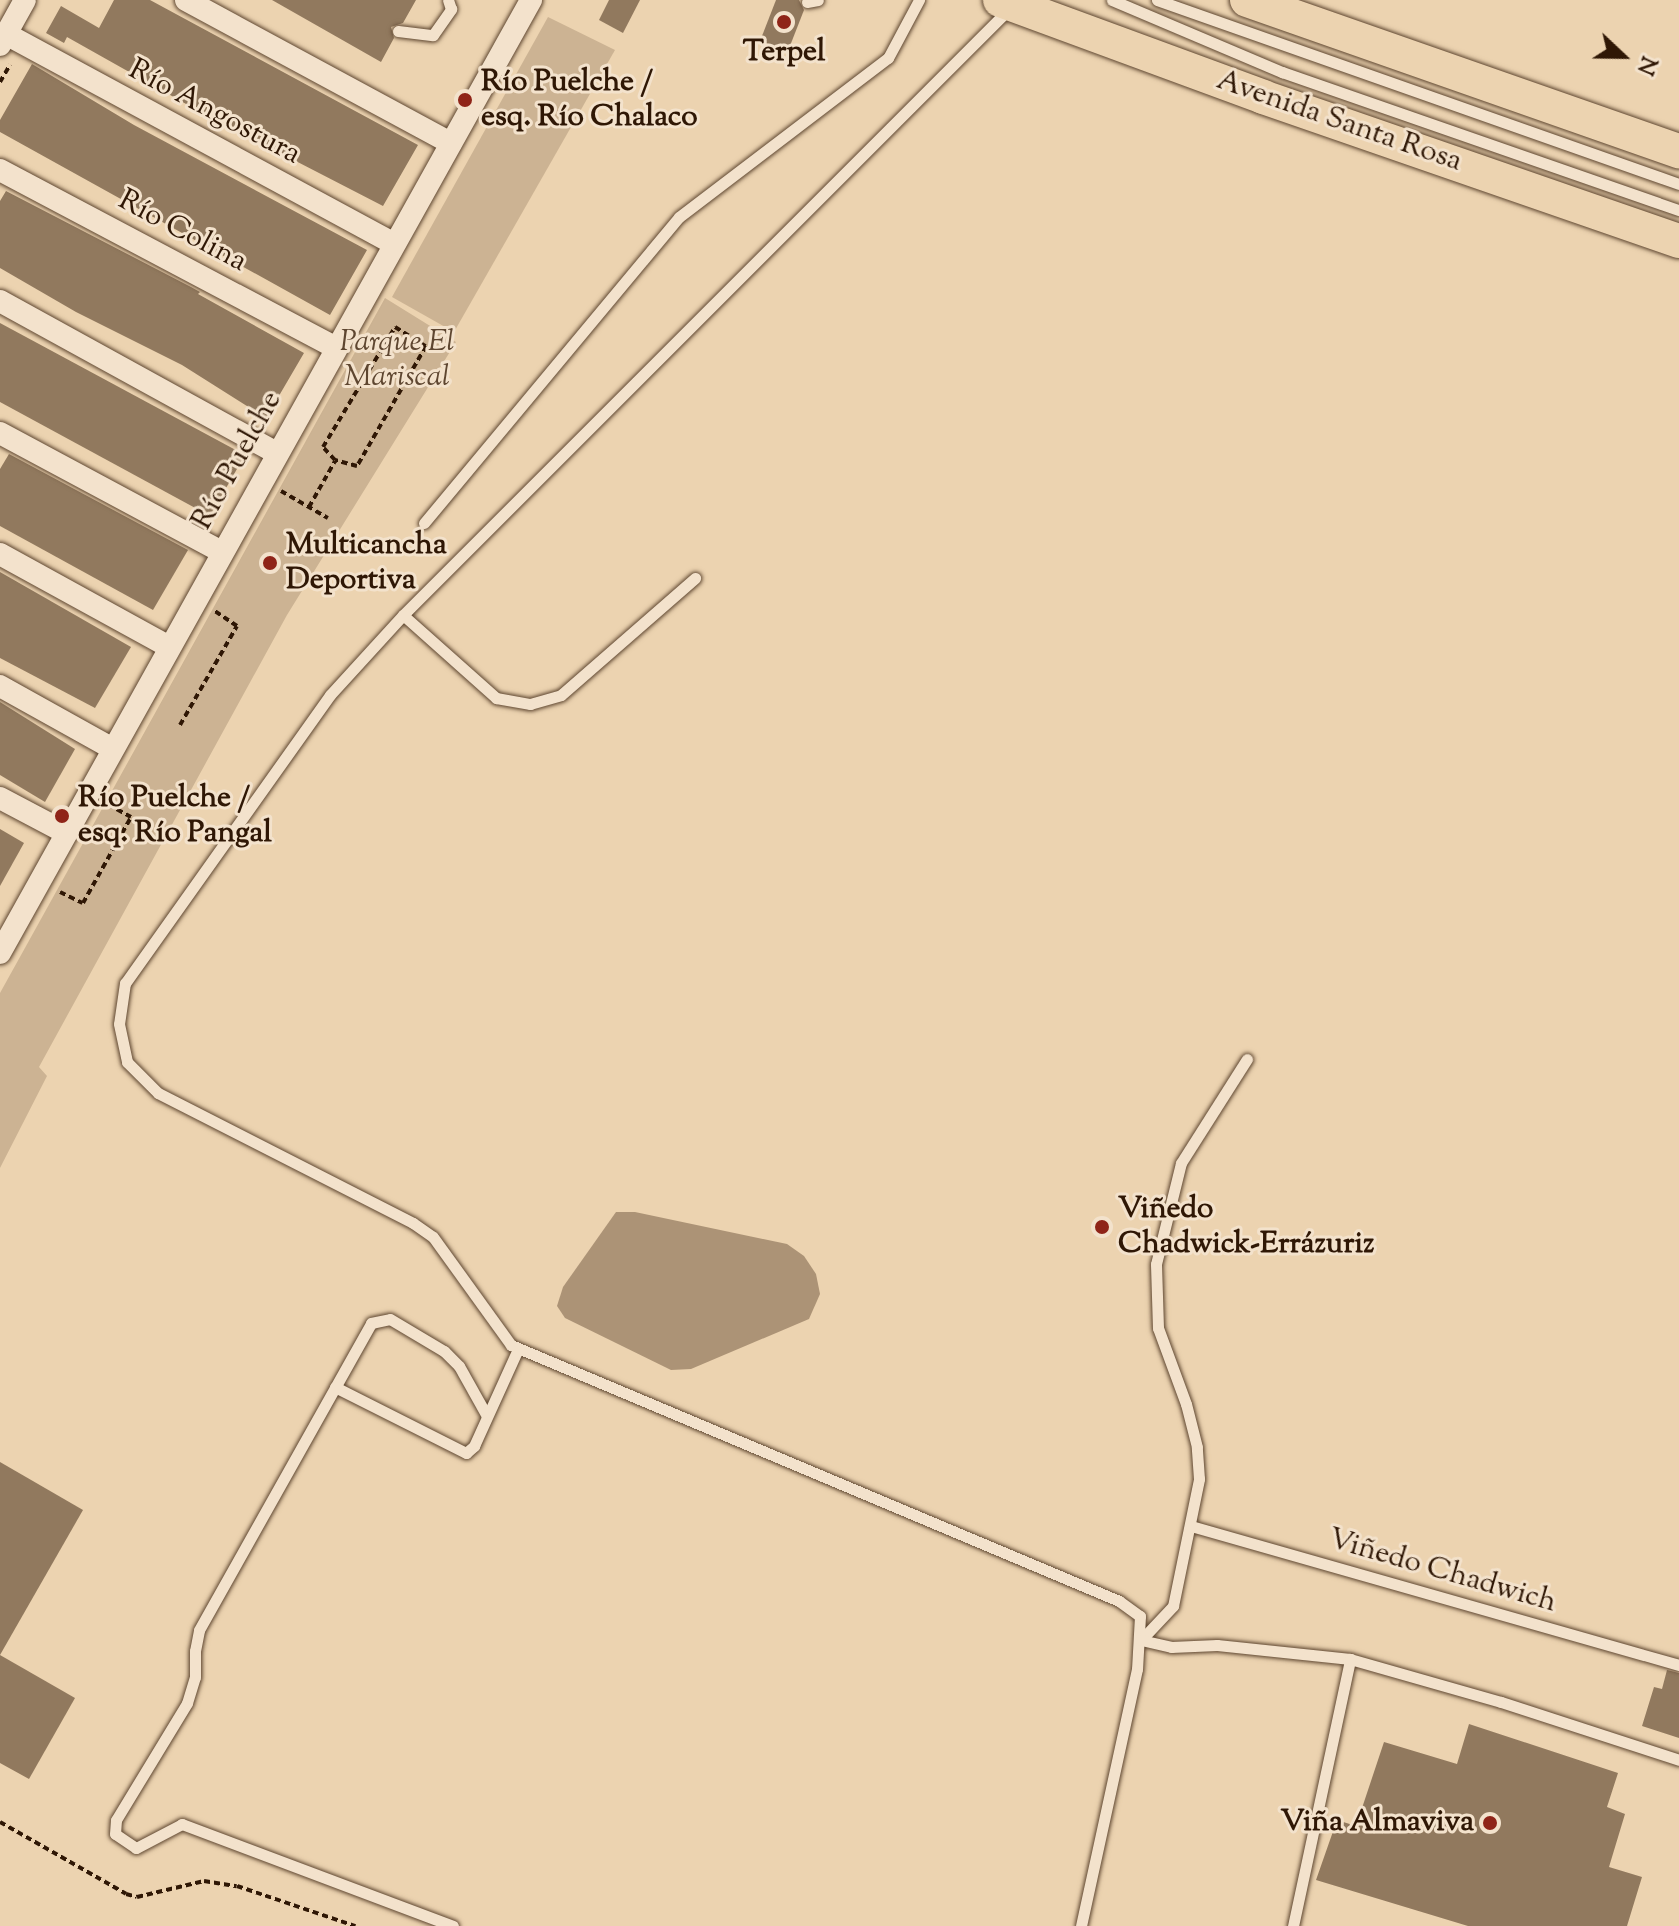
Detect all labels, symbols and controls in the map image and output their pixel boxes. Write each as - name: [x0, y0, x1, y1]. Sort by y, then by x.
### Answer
- marker: Terpel: [775, 13, 793, 31]
- north arrow: [1583, 16, 1663, 96]
- place label: Terpel: [743, 35, 825, 71]
- text: N: [1627, 51, 1663, 79]
- street label: Río Angostura: [122, 53, 306, 173]
- street label: Avenida Santa Rosa: [1212, 63, 1466, 181]
- place label: Río Puelche / esq. Río Chalaco: [481, 65, 698, 136]
- marker: Río Puelche / esq. Río Chalaco: [456, 91, 474, 109]
- street label: Río Colina: [111, 183, 253, 281]
- park label: Parque El Mariscal: [340, 325, 454, 396]
- street label: Río Puelche: [185, 385, 291, 537]
- place label: Multicancha Deportiva: [286, 528, 447, 598]
- marker: Multicancha Deportiva: [261, 554, 279, 572]
- place label: Río Puelche / esq. Río Pangal: [78, 781, 272, 852]
- marker: Río Puelche / esq. Río Pangal: [53, 807, 71, 825]
- place label: Viñedo Chadwick-Errázuriz: [1118, 1192, 1374, 1262]
- marker: Viñedo Chadwick-Errázuriz: [1093, 1218, 1111, 1236]
- street label: Viñedo Chadwich: [1324, 1522, 1560, 1622]
- place label: Viña Almaviva: [1281, 1805, 1474, 1841]
- marker: Viña Almaviva: [1481, 1814, 1499, 1832]

